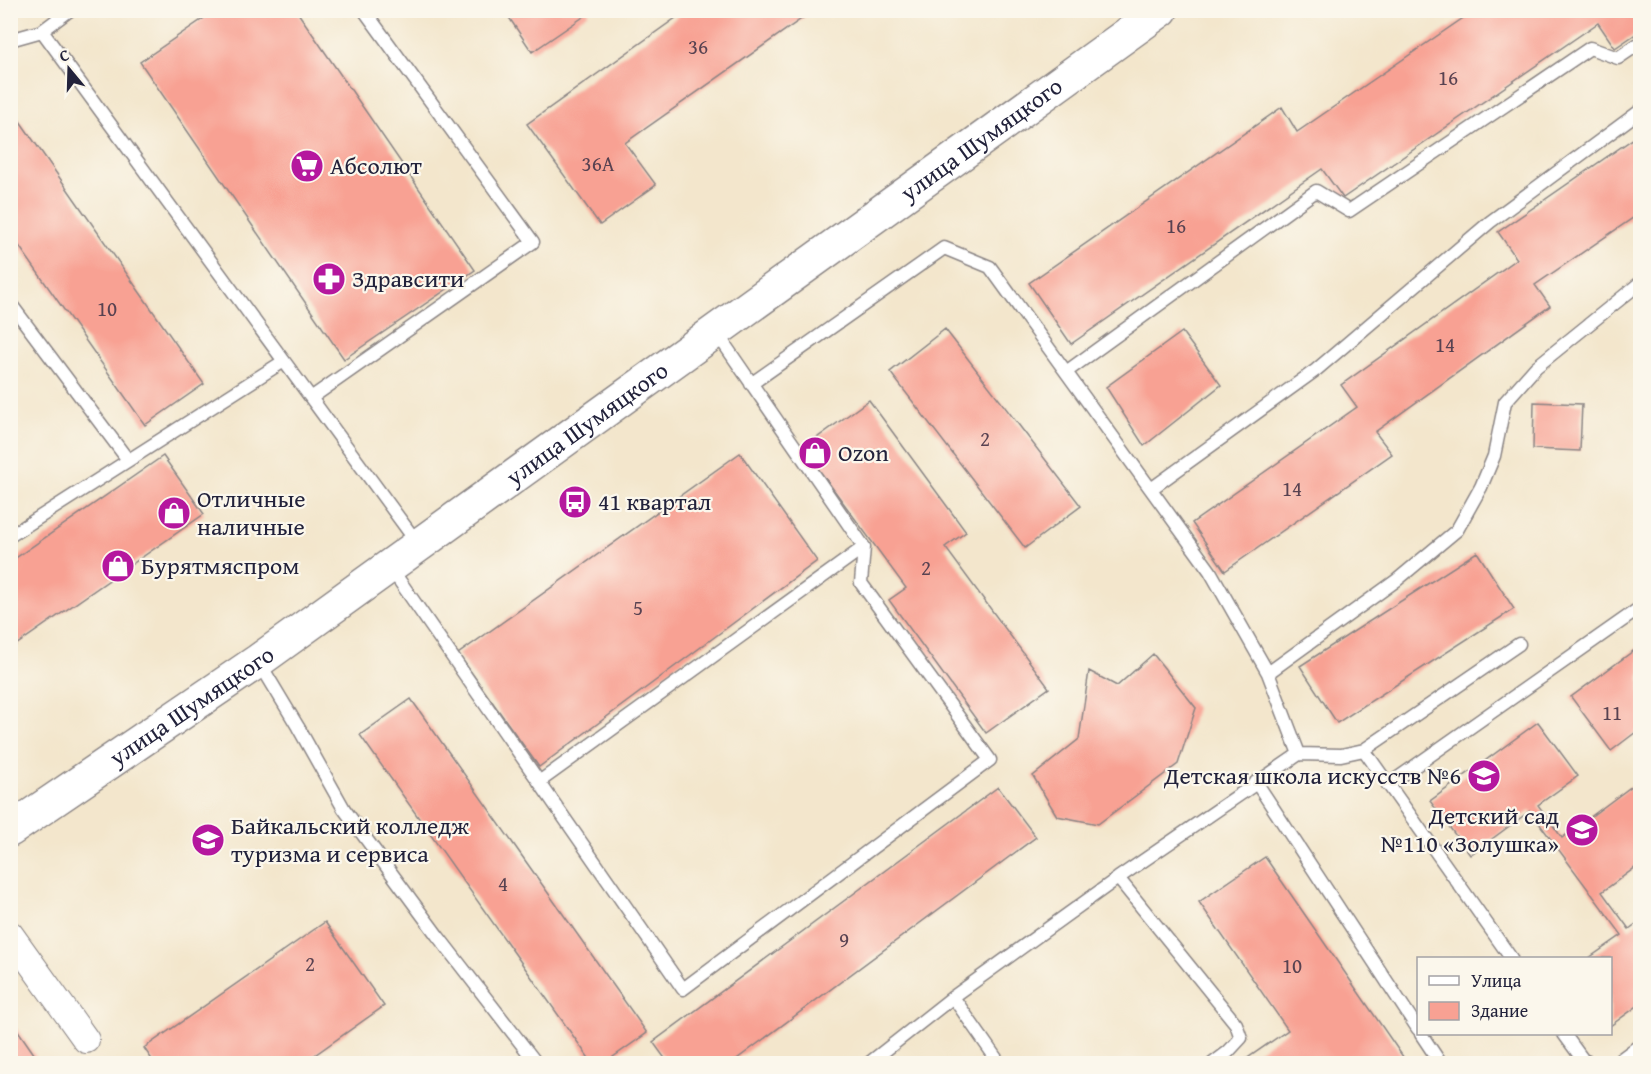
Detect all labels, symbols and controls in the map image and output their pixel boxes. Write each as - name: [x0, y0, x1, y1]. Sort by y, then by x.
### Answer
- house number: 36: [688, 31, 708, 62]
- north arrow: [39, 39, 99, 99]
- text: С: [56, 42, 72, 68]
- house number: 16: [1438, 62, 1458, 93]
- street label: улица Шумяцкого: [892, 68, 1070, 210]
- supermarket icon: Абсолют: [289, 148, 325, 184]
- place label: Абсолют: [330, 148, 422, 183]
- house number: 36А: [582, 148, 615, 179]
- house number: 16: [1166, 210, 1186, 241]
- pharmacy icon: Здравсити: [311, 261, 347, 297]
- place label: Здравсити: [352, 261, 464, 296]
- house number: 10: [97, 293, 117, 324]
- house number: 14: [1435, 329, 1455, 360]
- street label: улица Шумяцкого: [498, 353, 675, 494]
- house number: 2: [980, 423, 990, 454]
- shop icon: Ozon: [797, 435, 833, 471]
- place label: Ozon: [838, 435, 889, 470]
- house number: 14: [1282, 473, 1302, 504]
- place label: Отличные наличные: [197, 481, 305, 544]
- bus stop icon: 41 квартал: [557, 484, 593, 520]
- place label: 41 квартал: [598, 484, 711, 519]
- shop icon: Отличные наличные: [156, 495, 192, 531]
- shop icon: Бурятмяспром: [100, 548, 136, 584]
- place label: Бурятмяспром: [141, 548, 299, 583]
- house number: 2: [921, 552, 931, 583]
- house number: 5: [633, 592, 643, 623]
- street label: улица Шумяцкого: [101, 637, 281, 775]
- house number: 11: [1602, 697, 1622, 728]
- place label: Детская школа искусств №6: [1163, 758, 1461, 793]
- school or university icon: Детская школа искусств №6: [1466, 758, 1502, 794]
- place label: Детский сад №110 «Золушка»: [1380, 798, 1559, 861]
- place label: Байкальский колледж туризма и сервиса: [231, 808, 469, 871]
- school or university icon: Детский сад №110 «Золушка»: [1564, 812, 1600, 848]
- school or university icon: Байкальский колледж туризма и сервиса: [190, 822, 226, 858]
- house number: 4: [498, 868, 508, 899]
- house number: 9: [839, 924, 849, 955]
- house number: 2: [305, 948, 315, 979]
- house number: 10: [1282, 950, 1302, 981]
- legend: [1417, 957, 1612, 1035]
- text: Улица: [1471, 967, 1522, 994]
- text: Здание: [1471, 997, 1528, 1024]

